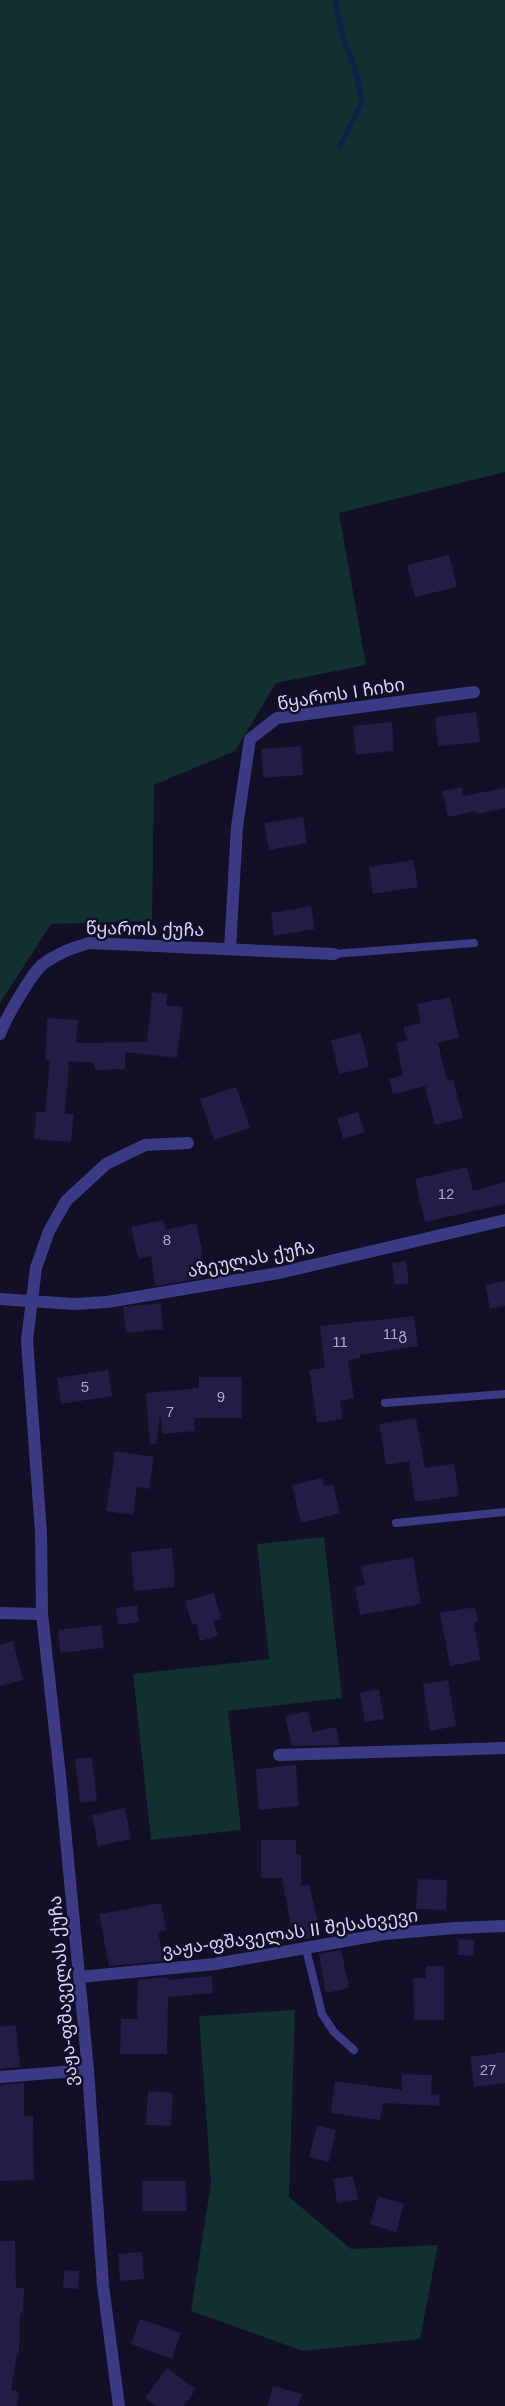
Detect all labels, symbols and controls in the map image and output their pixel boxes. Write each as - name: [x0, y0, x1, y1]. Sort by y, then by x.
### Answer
- street label: წყაროს I ჩიხი: [276, 674, 406, 715]
- street label: წყაროს ქუჩა: [86, 918, 204, 941]
- house number: 12: [438, 1185, 454, 1202]
- house number: 8: [163, 1231, 171, 1248]
- street label: აზეულას ქუჩა: [186, 1237, 317, 1282]
- house number: 11გ: [383, 1325, 407, 1343]
- house number: 11: [332, 1333, 348, 1350]
- house number: 5: [81, 1378, 89, 1395]
- house number: 9: [217, 1388, 225, 1405]
- house number: 7: [166, 1403, 174, 1420]
- street label: ვაჟა-ფშაველას ქუჩა: [45, 1895, 82, 2087]
- street label: ვაჟა-ფშაველას II შესახვევი: [161, 1905, 419, 1962]
- house number: 27: [480, 2061, 496, 2078]

